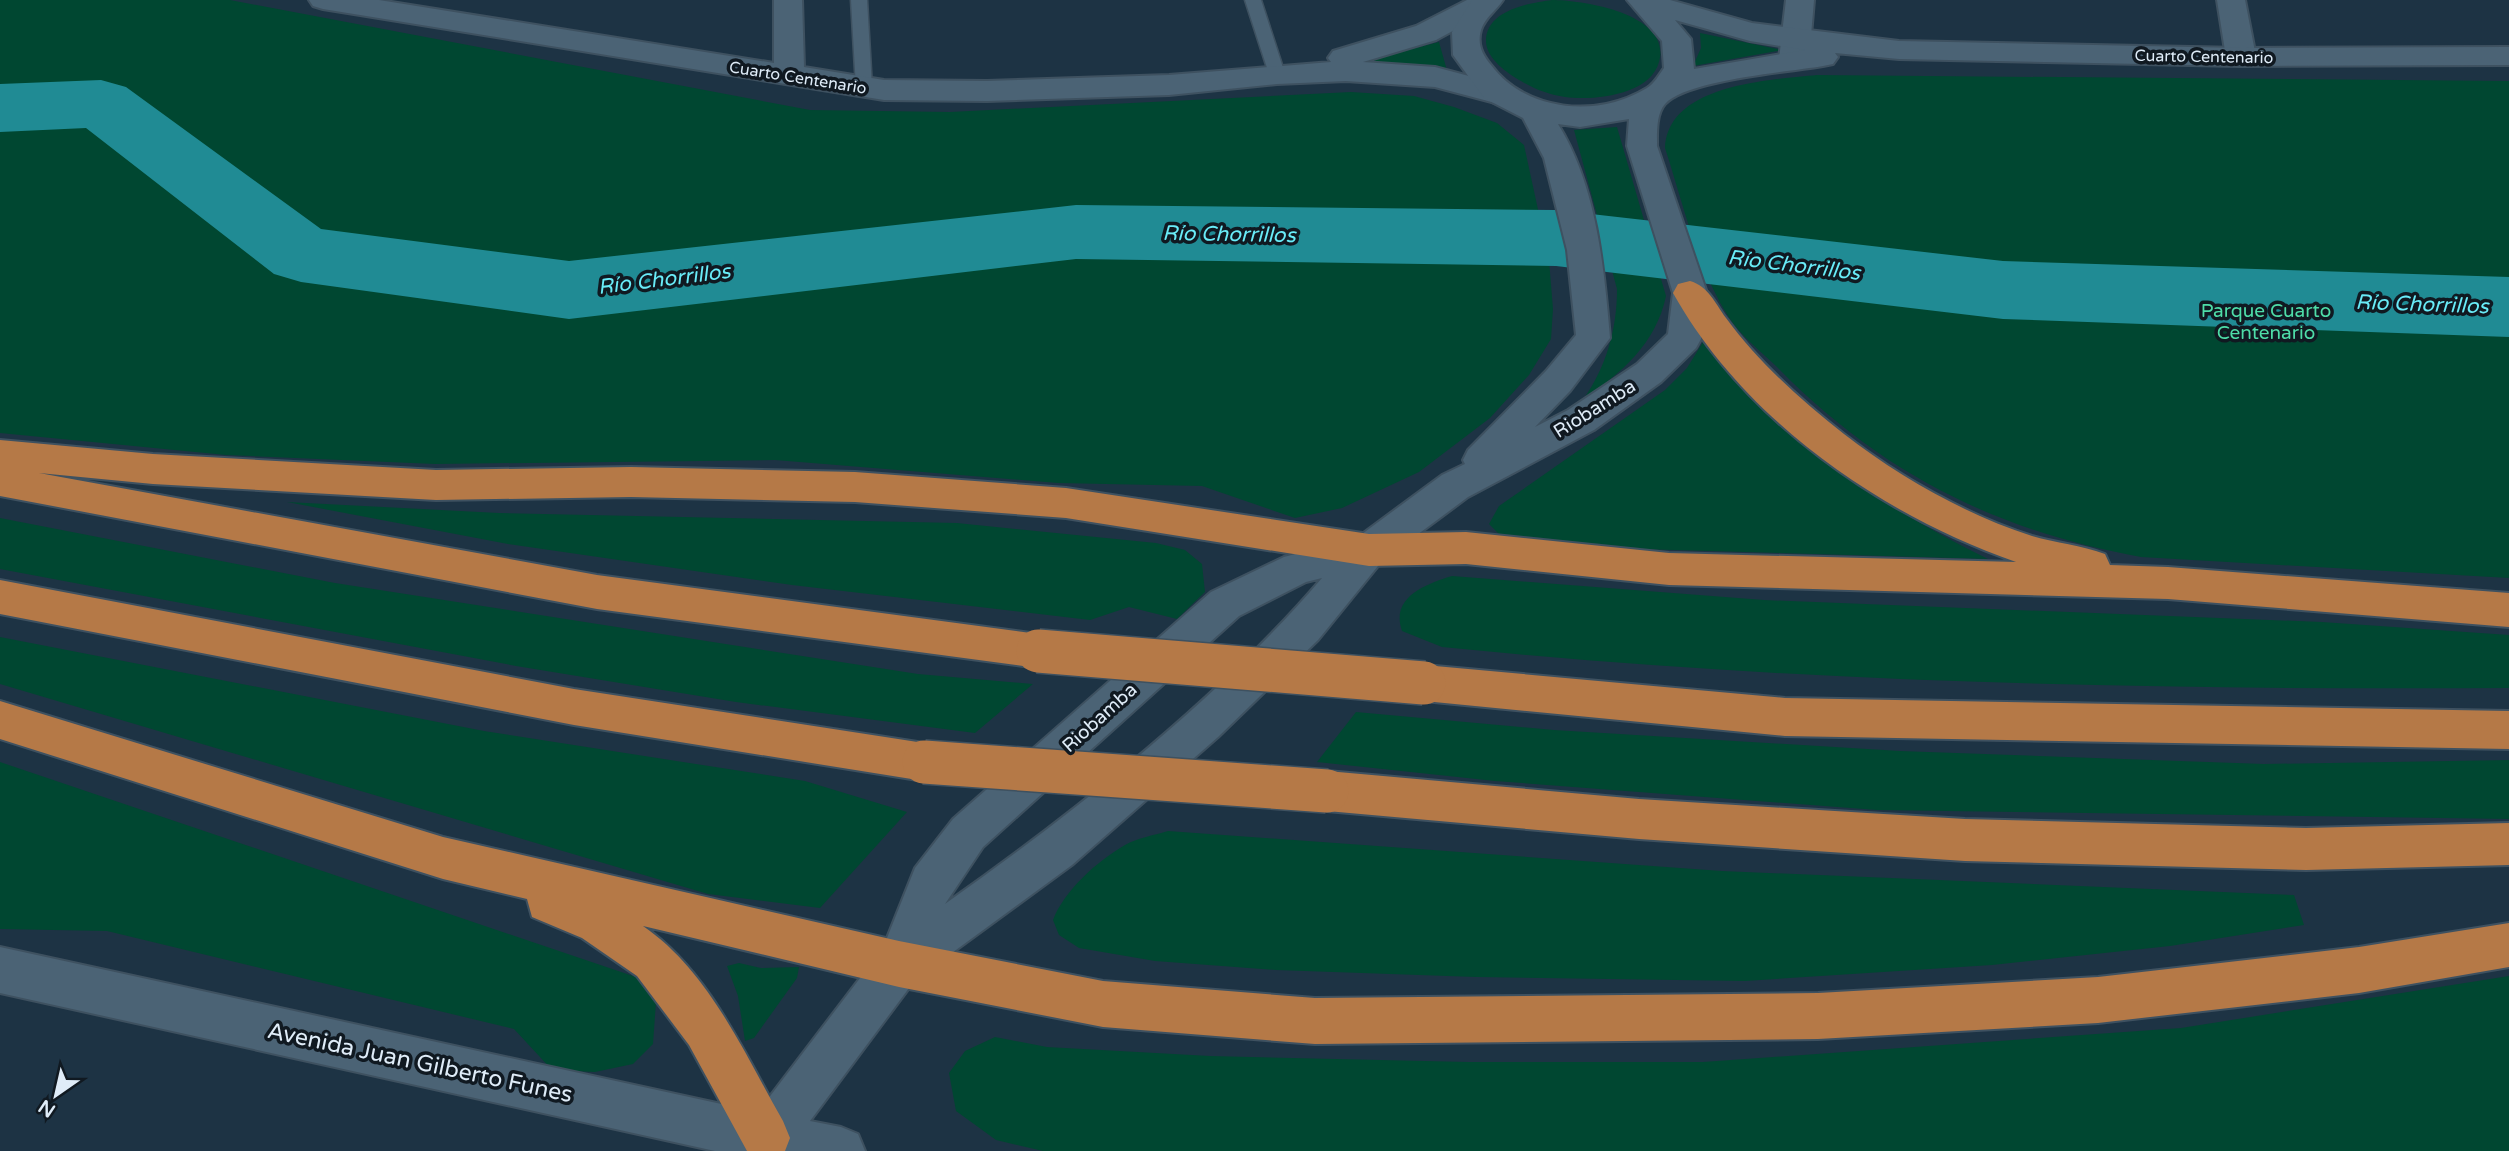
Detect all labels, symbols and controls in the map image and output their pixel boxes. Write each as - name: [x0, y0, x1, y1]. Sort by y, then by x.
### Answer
- street label: Cuarto Centenario: [2134, 46, 2274, 68]
- street label: Cuarto Centenario: [728, 57, 868, 99]
- water label: Río Chorrillos: [1162, 221, 1298, 248]
- water label: Río Chorrillos: [1726, 245, 1863, 286]
- water label: Río Chorrillos: [596, 259, 734, 300]
- water label: Río Chorrillos: [2355, 290, 2491, 319]
- park label: Parque Cuarto Centenario: [2201, 300, 2331, 344]
- street label: Riobamba: [1549, 375, 1640, 443]
- street label: Riobamba: [1058, 679, 1141, 757]
- street label: Avenida Juan Gilberto Funes: [265, 1017, 575, 1109]
- north arrow: [21, 1060, 91, 1130]
- text: N: [35, 1095, 60, 1122]

